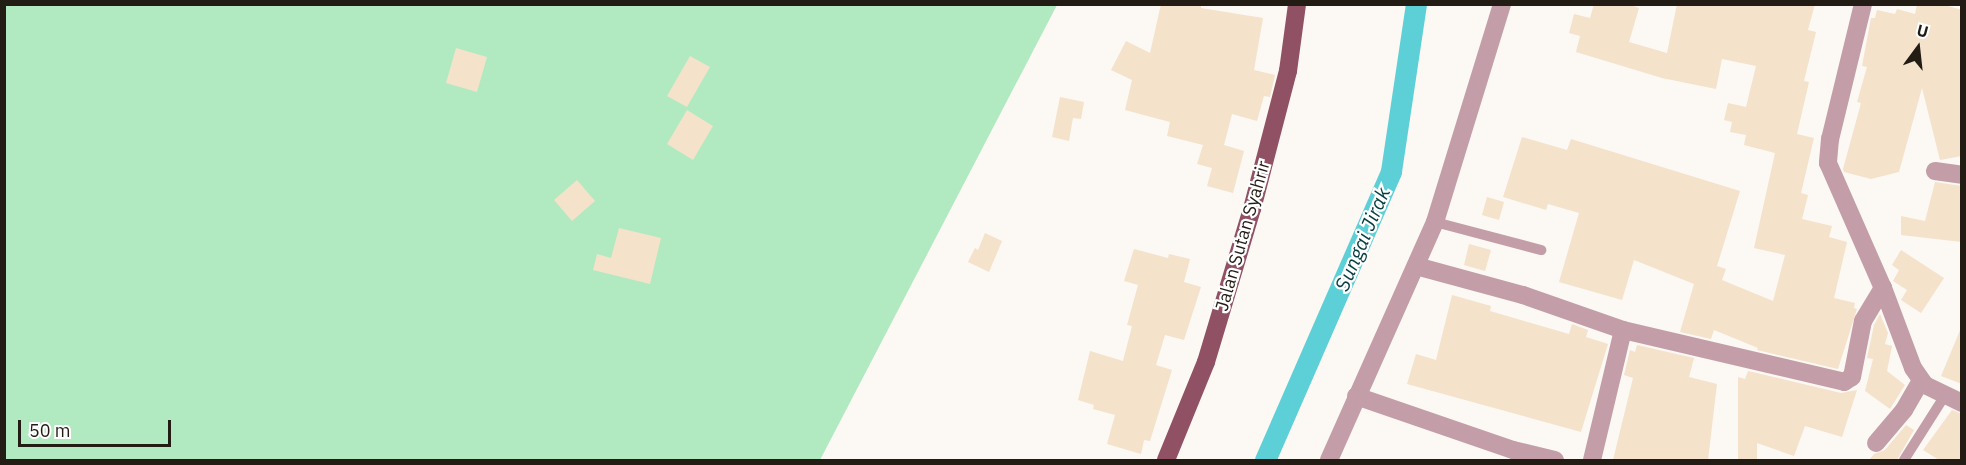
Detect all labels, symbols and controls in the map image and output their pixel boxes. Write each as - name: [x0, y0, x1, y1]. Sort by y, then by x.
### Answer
- north arrow: [1888, 18, 1948, 78]
- text: U: [1915, 20, 1931, 42]
- street label: Jalan Sutan Syahrir: [1211, 158, 1275, 314]
- water label: Sungai Jirak: [1329, 184, 1395, 294]
- scale bar: [21, 408, 174, 446]
- text: 50 m: [29, 419, 71, 442]

